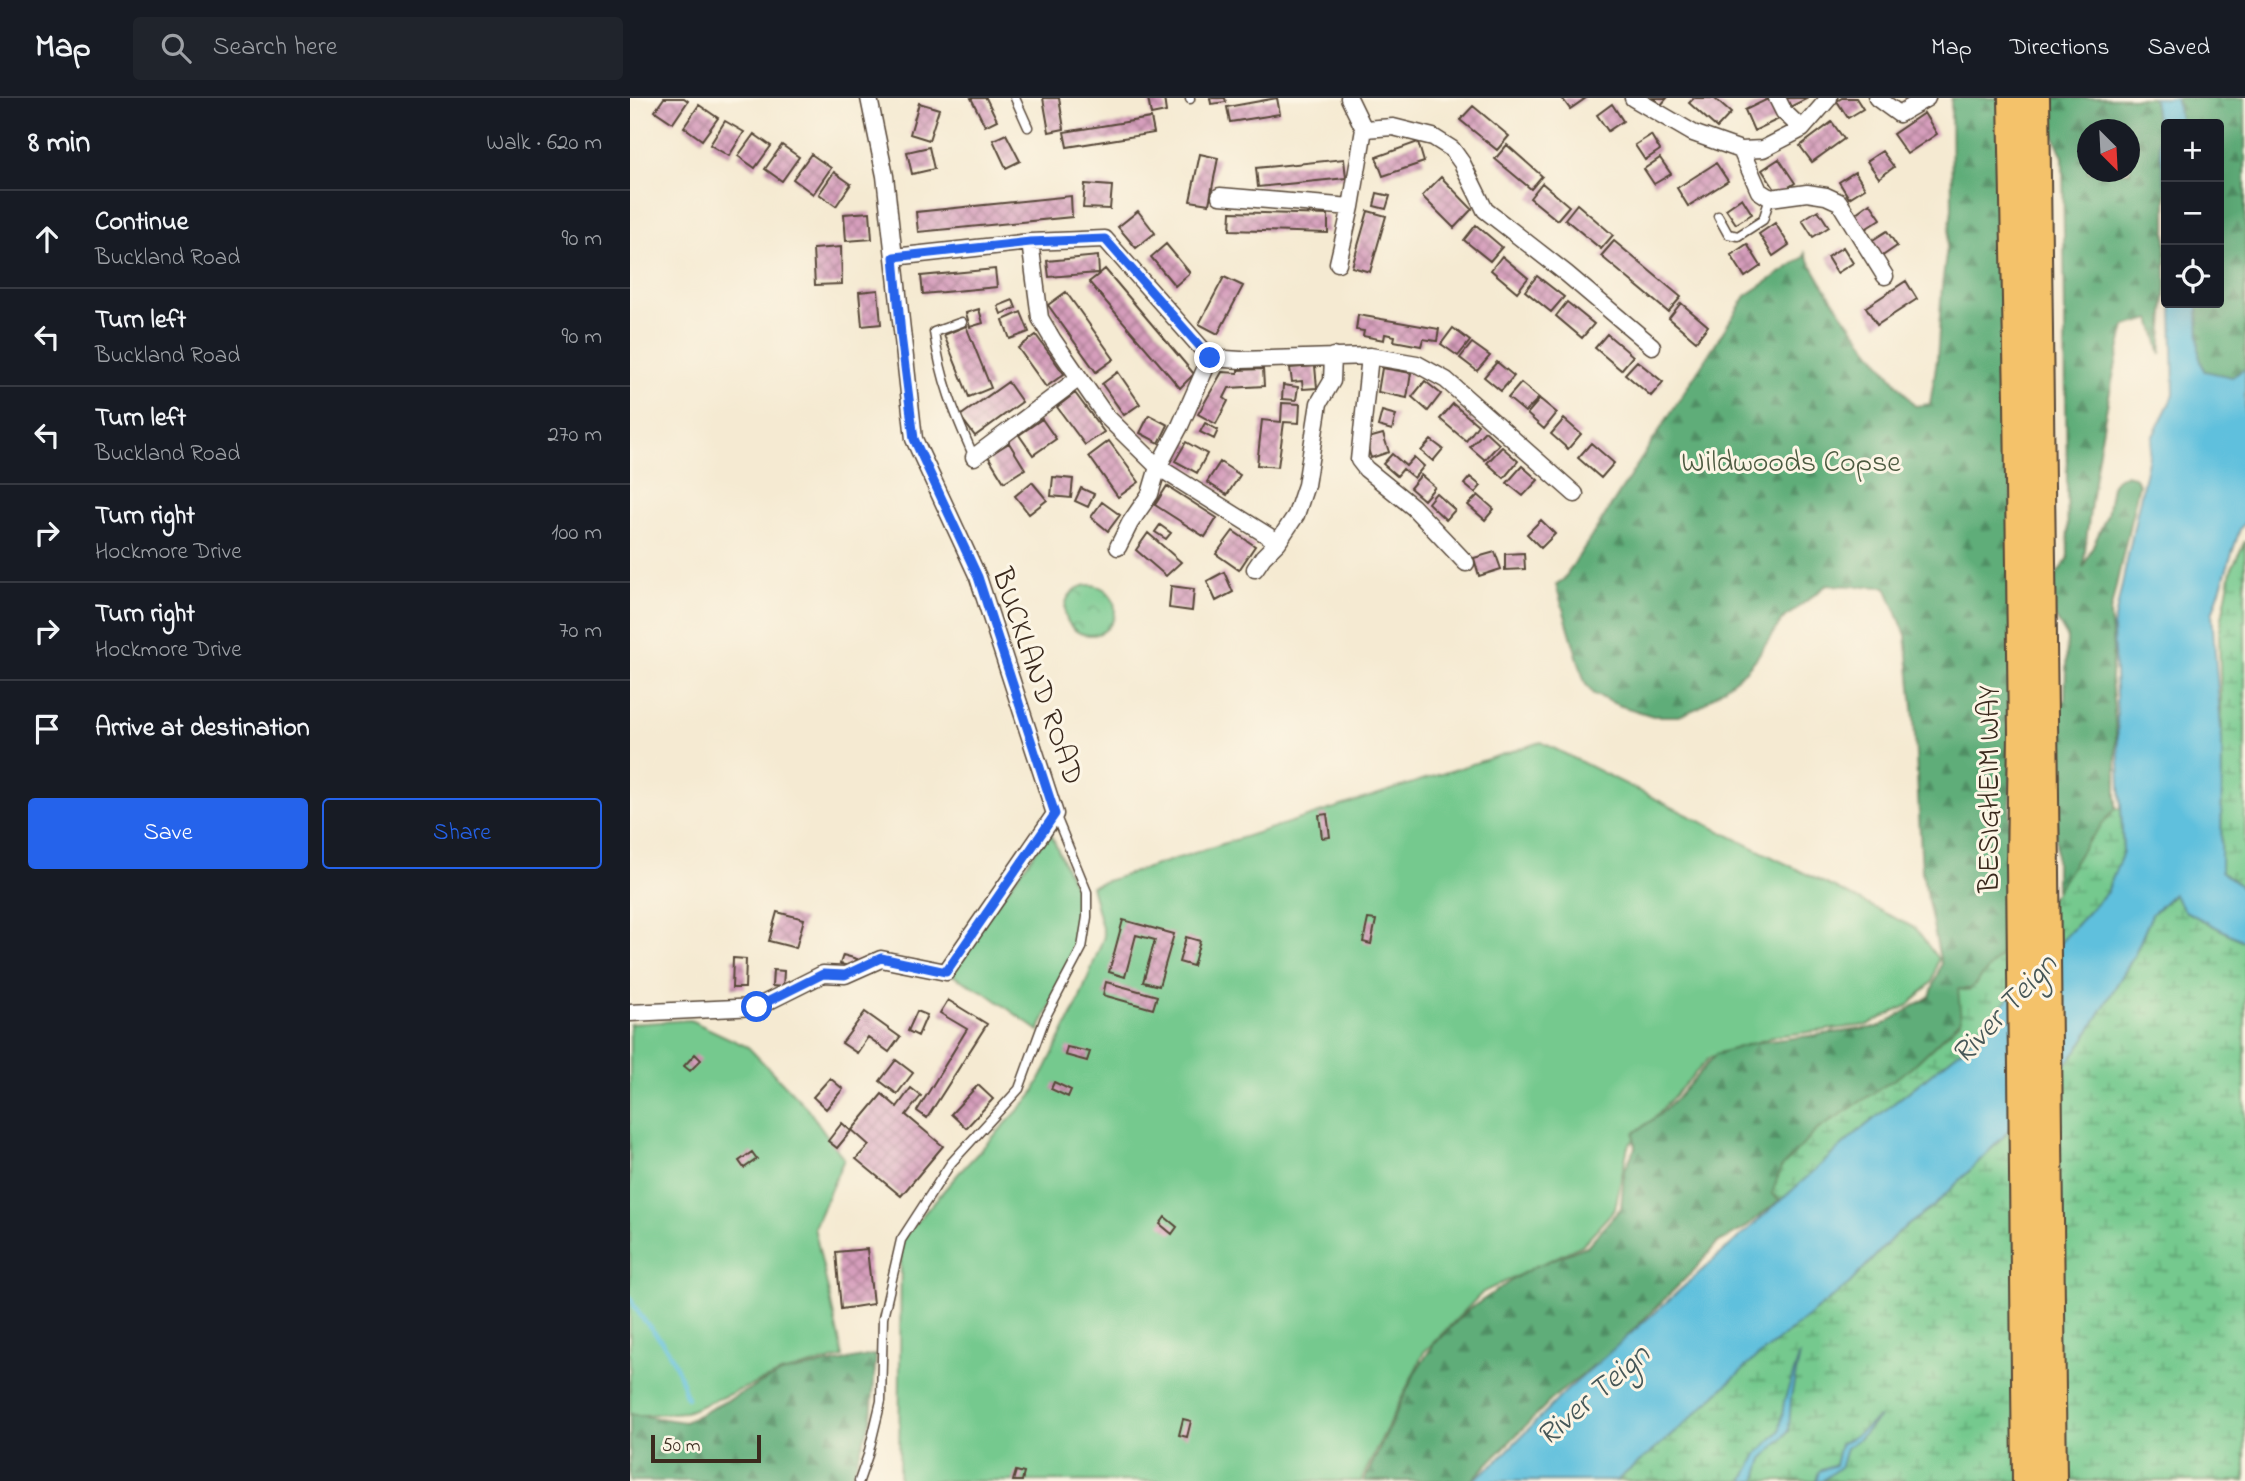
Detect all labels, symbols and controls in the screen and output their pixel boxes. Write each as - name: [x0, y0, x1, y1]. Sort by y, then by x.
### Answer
- search box: [133, 17, 623, 80]
- text: Map: [35, 24, 91, 72]
- icon: search: [157, 29, 195, 67]
- text: Search here: [213, 29, 337, 67]
- text: Map: [1931, 31, 1972, 66]
- text: Directions: [2010, 31, 2109, 66]
- text: Saved: [2147, 31, 2210, 66]
- north arrow: [2077, 119, 2140, 182]
- map controls: [2161, 119, 2224, 308]
- button: +: [2161, 119, 2224, 182]
- text: 8 min: [28, 122, 90, 166]
- text: Walk · 620 m: [486, 127, 602, 160]
- button: −: [2161, 182, 2224, 245]
- text: Continue: [95, 204, 188, 242]
- icon: ahead: [28, 220, 66, 258]
- text: 90 m: [562, 223, 602, 256]
- text: Buckland Road: [95, 242, 240, 275]
- button: locate: [2161, 245, 2224, 308]
- text: Turn left: [95, 302, 186, 340]
- icon: left: [28, 318, 66, 356]
- text: 90 m: [562, 321, 602, 354]
- text: Buckland Road: [95, 340, 240, 373]
- route end: [1194, 342, 1225, 373]
- text: Turn left: [95, 400, 186, 438]
- icon: left: [28, 416, 66, 454]
- text: 270 m: [548, 419, 602, 452]
- text: Buckland Road: [95, 438, 240, 471]
- park label: Wildwoods Copse: [1681, 442, 1901, 486]
- text: Turn right: [95, 498, 195, 536]
- icon: right: [28, 514, 66, 552]
- text: 100 m: [551, 517, 602, 550]
- text: Hockmore Drive: [95, 536, 242, 569]
- street label: BUCKLAND ROAD: [978, 562, 1094, 791]
- text: Turn right: [95, 596, 195, 634]
- icon: right: [28, 612, 66, 650]
- text: 70 m: [559, 615, 602, 648]
- text: Hockmore Drive: [95, 634, 242, 667]
- street label: BESIGHEIM WAY: [1969, 685, 2013, 894]
- icon: arrive: [28, 710, 66, 748]
- text: Arrive at destination: [95, 710, 310, 748]
- button: Save: [28, 798, 308, 869]
- button: Share: [322, 798, 602, 869]
- water label: River Teign: [1941, 943, 2071, 1077]
- route start: [741, 991, 772, 1022]
- water label: River Teign: [1527, 1333, 1663, 1460]
- scale bar: [651, 1432, 761, 1464]
- text: 50 m: [662, 1433, 701, 1460]

